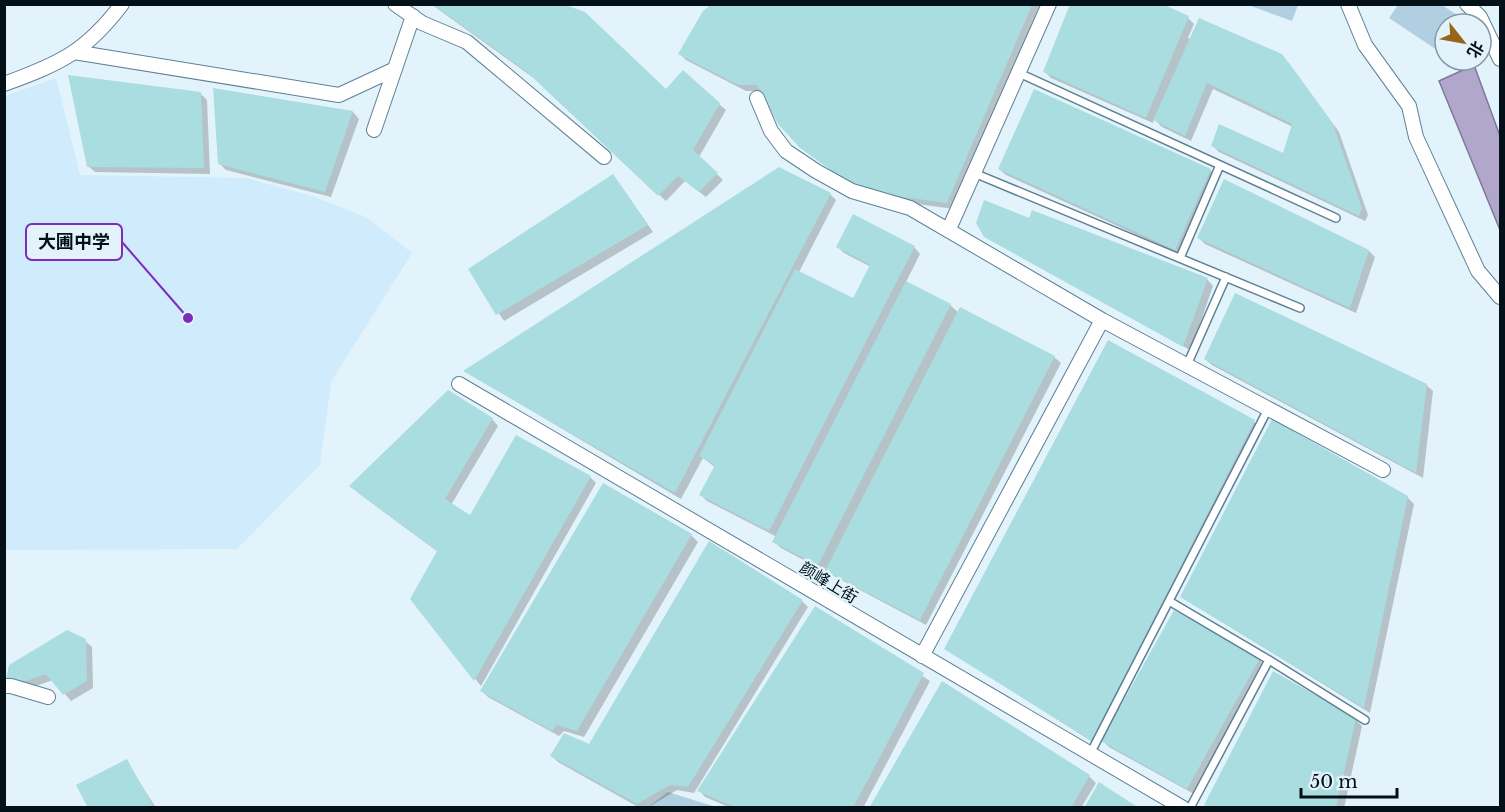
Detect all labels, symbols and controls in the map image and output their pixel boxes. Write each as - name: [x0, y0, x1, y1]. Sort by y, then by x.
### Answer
- north arrow: [1433, 12, 1493, 72]
- text: 北: [1463, 38, 1489, 62]
- callout: 大圃中学: [26, 224, 122, 260]
- text: 大圃中学: [38, 231, 110, 253]
- street label: 颜峰上街: [796, 557, 862, 607]
- scale bar: [1301, 761, 1397, 799]
- text: 50 m: [1310, 771, 1358, 793]

